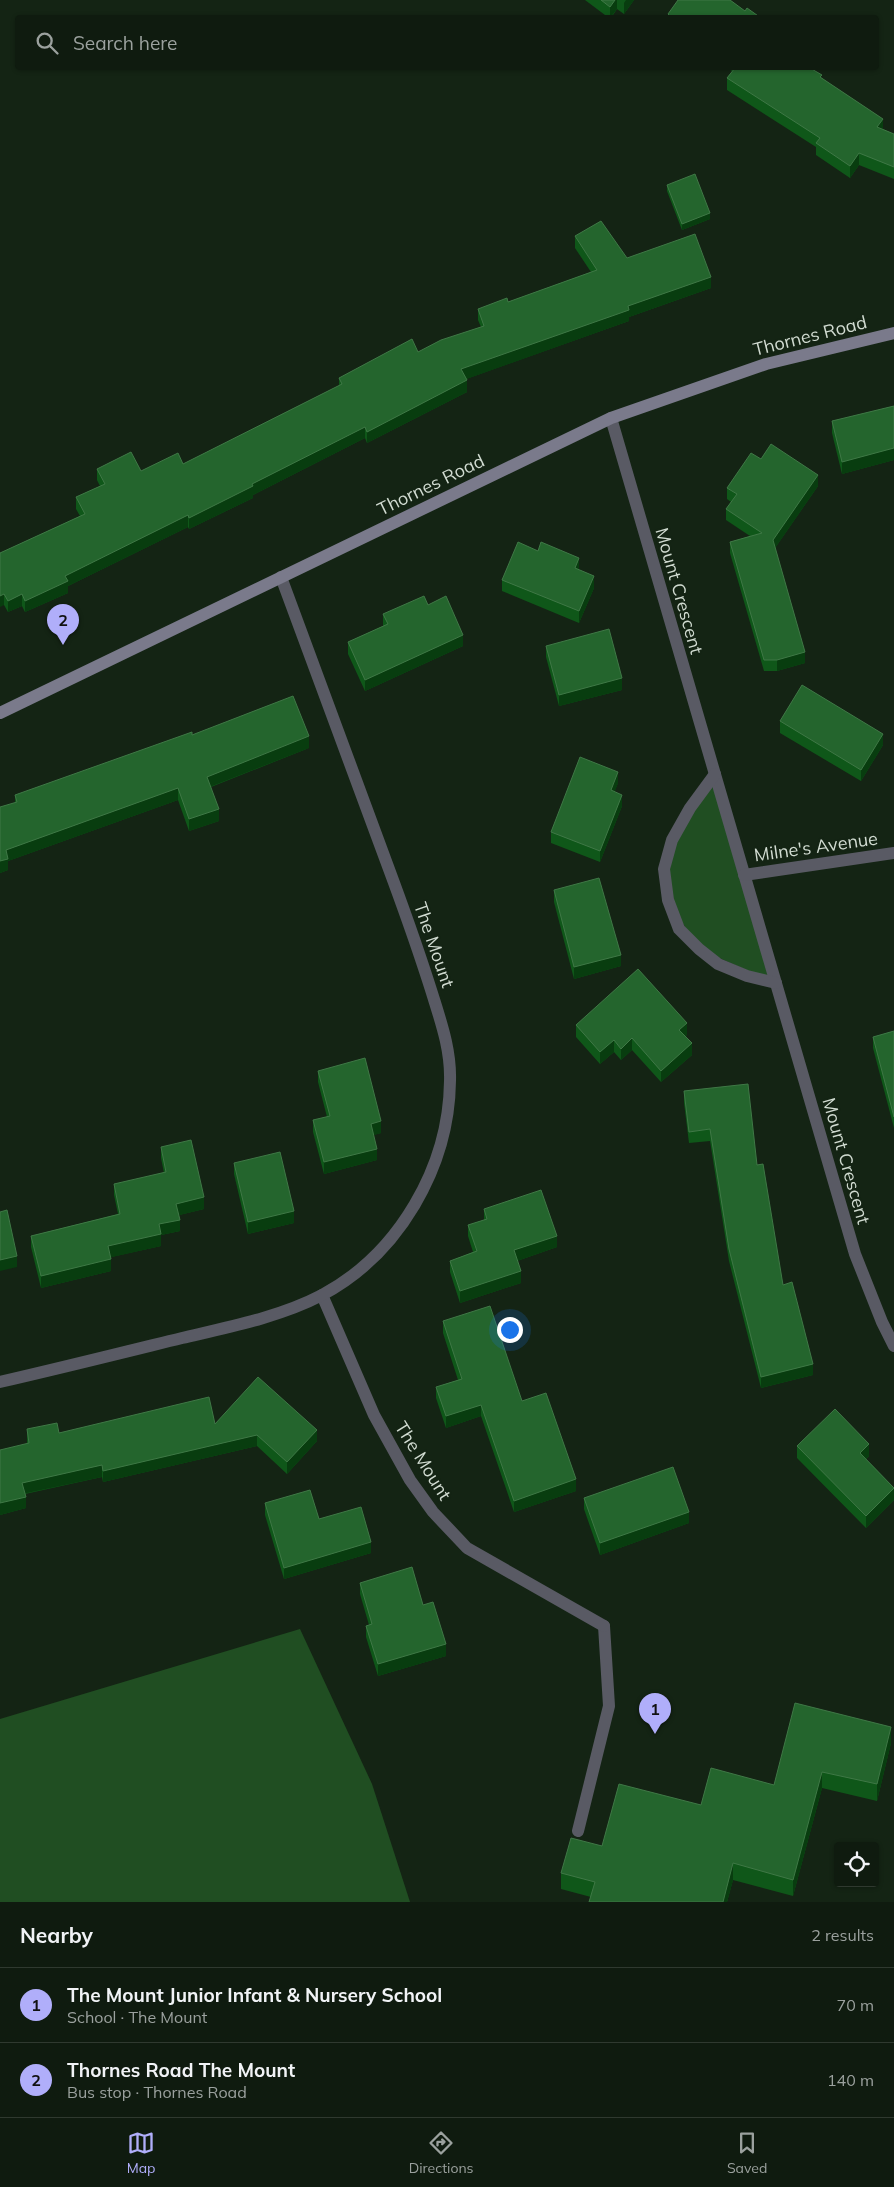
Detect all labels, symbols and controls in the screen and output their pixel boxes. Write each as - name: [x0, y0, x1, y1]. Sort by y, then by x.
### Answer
- search box: [15, 15, 879, 70]
- icon: search: [33, 29, 61, 57]
- text: Search here: [73, 31, 177, 55]
- street label: Thornes Road: [751, 310, 869, 361]
- street label: Thornes Road: [373, 449, 488, 520]
- street label: Mount Crescent: [650, 525, 709, 657]
- pin: 2: [47, 604, 79, 645]
- street label: Milne's Avenue: [753, 826, 879, 867]
- street label: The Mount: [409, 899, 460, 991]
- street label: Mount Crescent: [817, 1095, 876, 1227]
- your location: [497, 1317, 523, 1343]
- street label: The Mount: [390, 1417, 457, 1505]
- pin: 1: [639, 1693, 671, 1734]
- map controls: [834, 1842, 879, 1887]
- button: locate: [834, 1842, 879, 1887]
- text: Nearby: [20, 1922, 93, 1948]
- text: 2 results: [811, 1925, 874, 1945]
- text: The Mount Junior Infant & Nursery School: [67, 1983, 442, 2007]
- text: 1: [31, 1995, 41, 2015]
- text: 70 m: [837, 1995, 874, 2015]
- text: School · The Mount: [67, 2007, 207, 2027]
- text: Thornes Road The Mount: [67, 2058, 295, 2082]
- text: 2: [31, 2070, 41, 2090]
- text: 140 m: [827, 2070, 874, 2090]
- text: Bus stop · Thornes Road: [67, 2082, 247, 2102]
- tab: Map: [127, 2129, 155, 2177]
- tab: Directions: [409, 2129, 474, 2177]
- tab: Saved: [727, 2129, 767, 2177]

